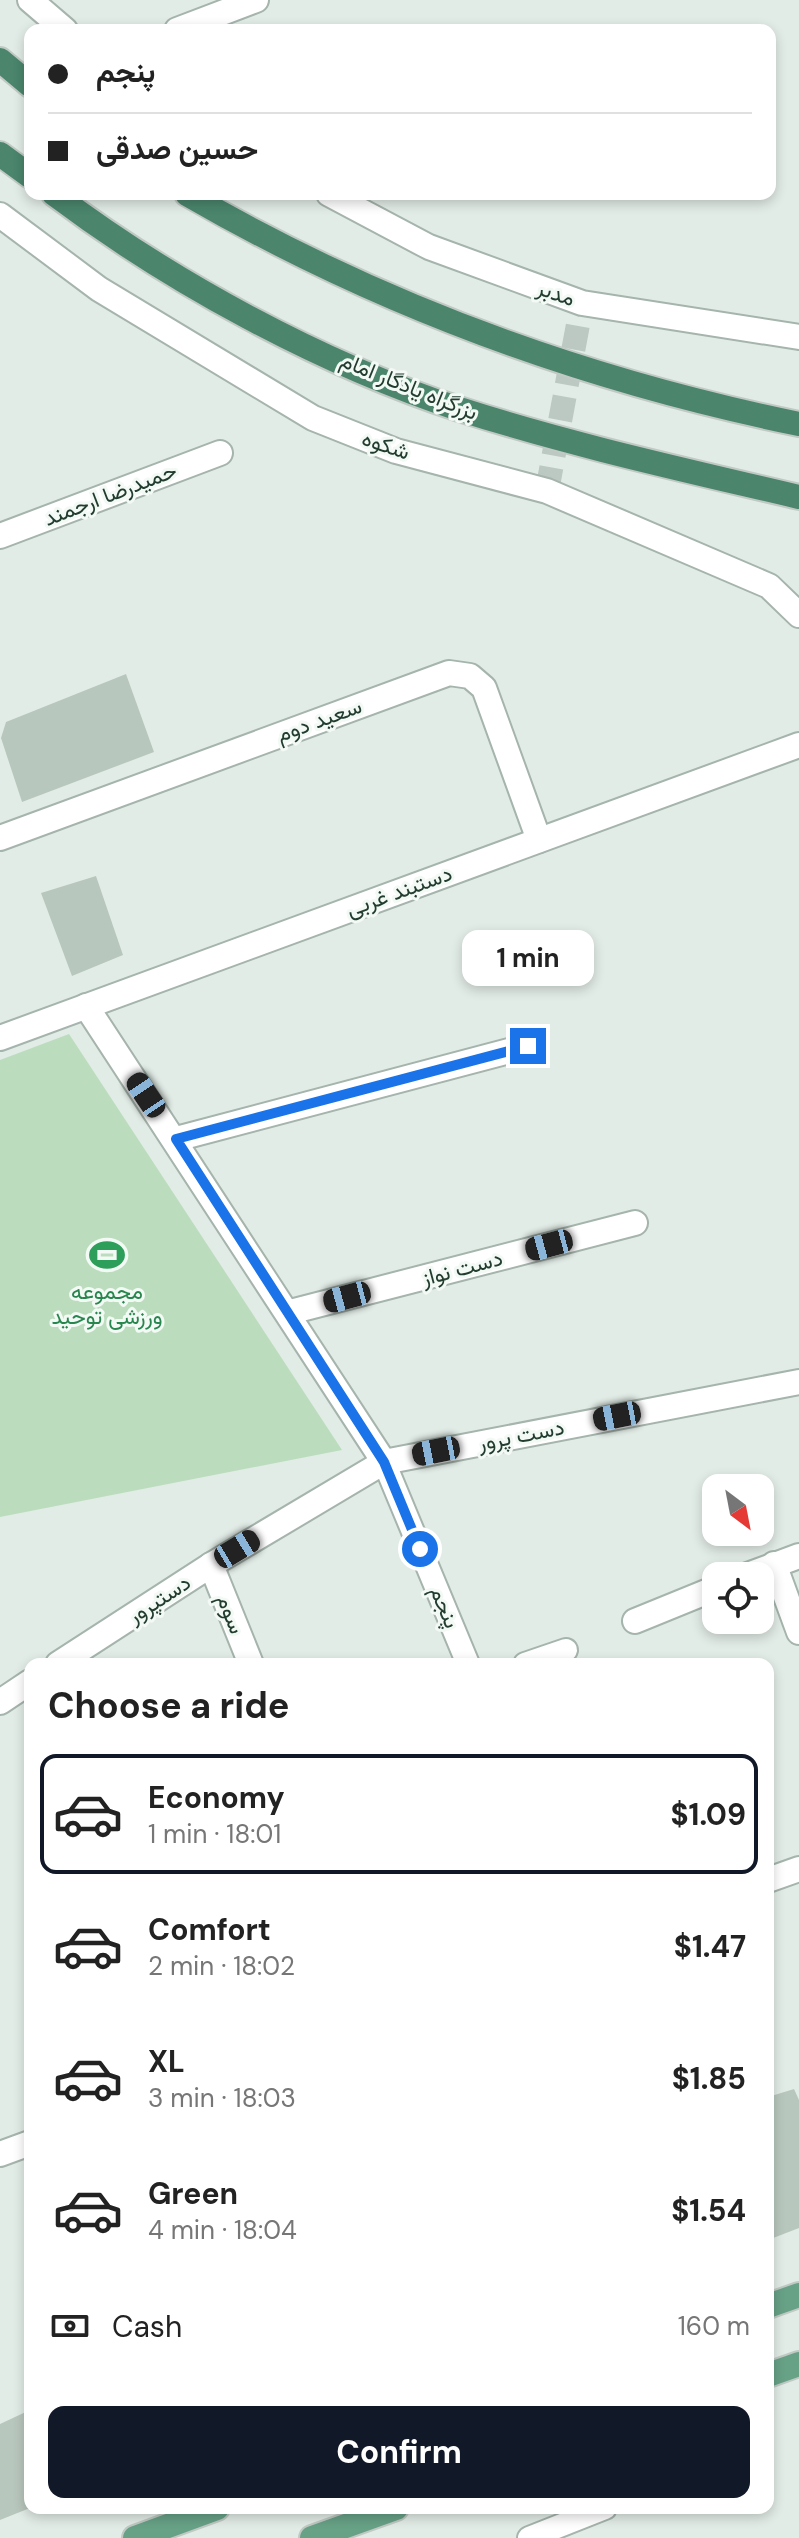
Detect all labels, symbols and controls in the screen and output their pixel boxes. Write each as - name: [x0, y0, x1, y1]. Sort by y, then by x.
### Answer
- text: پنجم: [96, 52, 156, 91]
- text: حسین صدقی: [96, 129, 258, 168]
- street label: مدبر: [532, 273, 579, 313]
- street label: بزرگراه یادگار امام: [336, 345, 482, 427]
- street label: شکوه: [358, 423, 414, 467]
- street label: حمیدرضا ارجمند: [39, 455, 181, 533]
- street label: سعید دوم: [272, 691, 366, 749]
- street label: دستبند غربی: [342, 858, 456, 924]
- callout: 1 min: [462, 930, 594, 986]
- text: 1 min: [496, 941, 560, 975]
- route end: [510, 1028, 546, 1064]
- car: [123, 1068, 169, 1122]
- car: [523, 1227, 575, 1263]
- sports icon: مجموعه ورزشی توحید: [88, 1236, 126, 1274]
- street label: دست نواز: [417, 1243, 506, 1293]
- place label: مجموعه ورزشی توحید: [51, 1277, 163, 1331]
- car: [321, 1279, 373, 1315]
- car: [591, 1400, 643, 1432]
- street label: دست پرور: [474, 1412, 567, 1458]
- car: [410, 1435, 462, 1467]
- north arrow: [702, 1474, 774, 1546]
- map controls: [702, 1474, 774, 1634]
- car: [210, 1526, 264, 1572]
- route start: [402, 1531, 438, 1567]
- button: locate: [702, 1562, 774, 1634]
- street label: دستپرور: [121, 1568, 196, 1631]
- street label: پنجم: [423, 1581, 467, 1633]
- street label: سوم: [210, 1590, 252, 1638]
- text: Choose a ride: [48, 1682, 289, 1729]
- icon: car: [52, 1778, 124, 1850]
- text: Economy: [148, 1778, 285, 1817]
- text: $1.09: [670, 1795, 746, 1834]
- text: 1 min · 18:01: [148, 1817, 281, 1851]
- icon: car: [52, 1910, 124, 1982]
- text: Comfort: [148, 1910, 271, 1949]
- text: $1.47: [674, 1927, 746, 1966]
- text: 2 min · 18:02: [148, 1949, 295, 1983]
- icon: car: [52, 2042, 124, 2114]
- text: XL: [148, 2042, 185, 2081]
- text: $1.85: [672, 2059, 746, 2098]
- text: 3 min · 18:03: [148, 2081, 296, 2115]
- icon: car: [52, 2174, 124, 2246]
- text: Green: [148, 2174, 238, 2213]
- text: $1.54: [671, 2191, 746, 2230]
- text: 4 min · 18:04: [148, 2213, 297, 2247]
- icon: cash: [48, 2304, 92, 2348]
- text: Cash: [112, 2307, 182, 2346]
- text: 160 m: [678, 2309, 750, 2343]
- button: Confirm: [48, 2406, 750, 2498]

